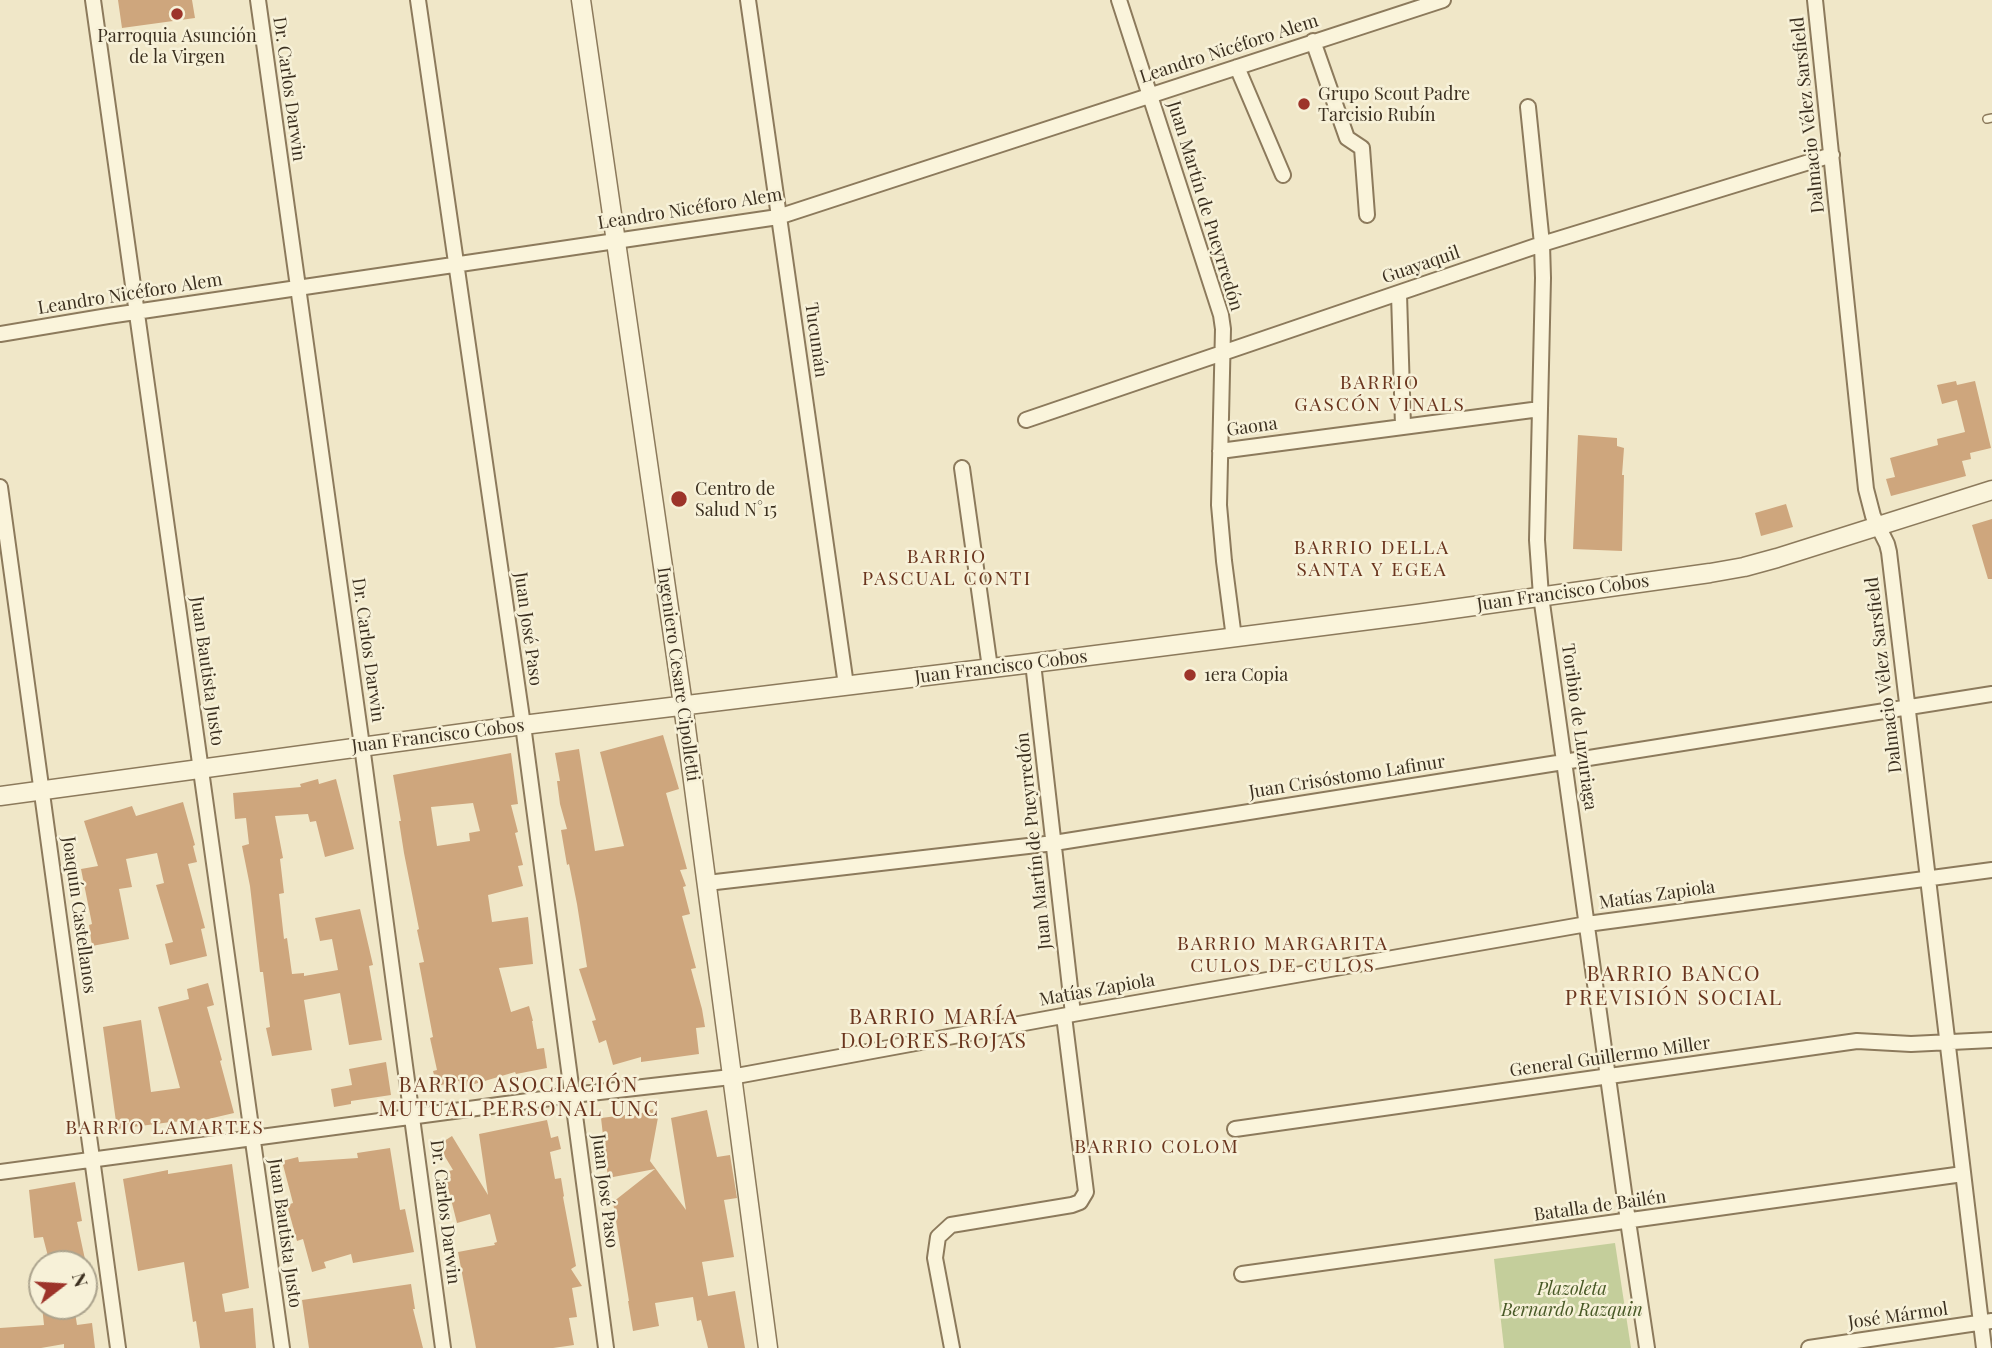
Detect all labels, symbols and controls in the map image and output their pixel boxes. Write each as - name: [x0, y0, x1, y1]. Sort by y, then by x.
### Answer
- marker: Parroquia Asunción de la Virgen: [169, 6, 185, 22]
- street label: Leandro Nicéforo Alem: [1137, 10, 1321, 88]
- street label: Dr. Carlos Darwin: [268, 15, 310, 163]
- street label: Dalmacio Vélez Sarsfield: [1787, 16, 1829, 214]
- place label: Parroquia Asunción de la Virgen: [97, 25, 257, 68]
- place label: Grupo Scout Padre Tarcisio Rubín: [1318, 83, 1470, 126]
- marker: Grupo Scout Padre Tarcisio Rubín: [1296, 96, 1312, 112]
- street label: Juan Martín de Pueyrredón: [1163, 98, 1247, 314]
- street label: Leandro Nicéforo Alem: [596, 184, 784, 234]
- street label: Guayaquil: [1379, 242, 1463, 288]
- street label: Leandro Nicéforo Alem: [36, 269, 224, 319]
- street label: Tucumán: [800, 301, 832, 379]
- district label: BARRIO GASCÓN VINALS: [1296, 372, 1464, 416]
- street label: Gaona: [1225, 413, 1279, 441]
- place label: Centro de Salud N°15: [695, 478, 777, 520]
- marker: Centro de Salud N°15: [669, 489, 689, 509]
- district label: BARRIO DELLA SANTA Y EGEA: [1295, 537, 1449, 581]
- district label: BARRIO PASCUAL CONTI: [864, 546, 1030, 590]
- street label: Ingeniero Cesare Cipolletti: [652, 565, 704, 783]
- street label: Juan Francisco Cobos: [1476, 570, 1650, 616]
- street label: Juan José Paso: [509, 571, 547, 687]
- street label: Dr. Carlos Darwin: [347, 576, 389, 724]
- street label: Dalmacio Vélez Sarsfield: [1861, 576, 1907, 774]
- street label: Juan Bautista Justo: [186, 595, 228, 747]
- street label: Toribio de Luzuriaga: [1557, 642, 1601, 812]
- street label: Juan Francisco Cobos: [913, 646, 1089, 688]
- place label: 1era Copia: [1204, 664, 1288, 686]
- marker: 1era Copia: [1182, 667, 1198, 683]
- street label: Juan Francisco Cobos: [350, 715, 526, 757]
- street label: Juan Martín de Pueyrredón: [1012, 731, 1056, 951]
- street label: Juan Crisóstomo Lafinur: [1247, 751, 1447, 803]
- street label: Joaquín Castellanos: [57, 835, 101, 995]
- street label: Matías Zapiola: [1598, 876, 1716, 914]
- district label: BARRIO MARGARITA CULOS DE CULOS: [1179, 933, 1387, 977]
- district label: BARRIO BANCO PREVISIÓN SOCIAL: [1567, 961, 1781, 1011]
- street label: Matías Zapiola: [1038, 969, 1156, 1011]
- district label: BARRIO MARÍA DOLORES ROJAS: [842, 1004, 1026, 1054]
- street label: General Guillermo Miller: [1508, 1032, 1712, 1082]
- district label: BARRIO ASOCIACIÓN MUTUAL PERSONAL UNC: [381, 1072, 657, 1122]
- district label: BARRIO LAMARTES: [67, 1117, 263, 1139]
- street label: Juan José Paso: [587, 1133, 623, 1249]
- district label: BARRIO COLOM: [1076, 1136, 1238, 1158]
- street label: Dr. Carlos Darwin: [425, 1138, 465, 1286]
- street label: Juan Bautista Justo: [264, 1157, 306, 1309]
- street label: Batalla de Bailén: [1532, 1186, 1668, 1226]
- north arrow: [28, 1250, 98, 1320]
- text: N: [67, 1269, 96, 1290]
- park label: Plazoleta Bernardo Razquin: [1501, 1278, 1643, 1320]
- street label: José Mármol: [1847, 1298, 1949, 1334]

